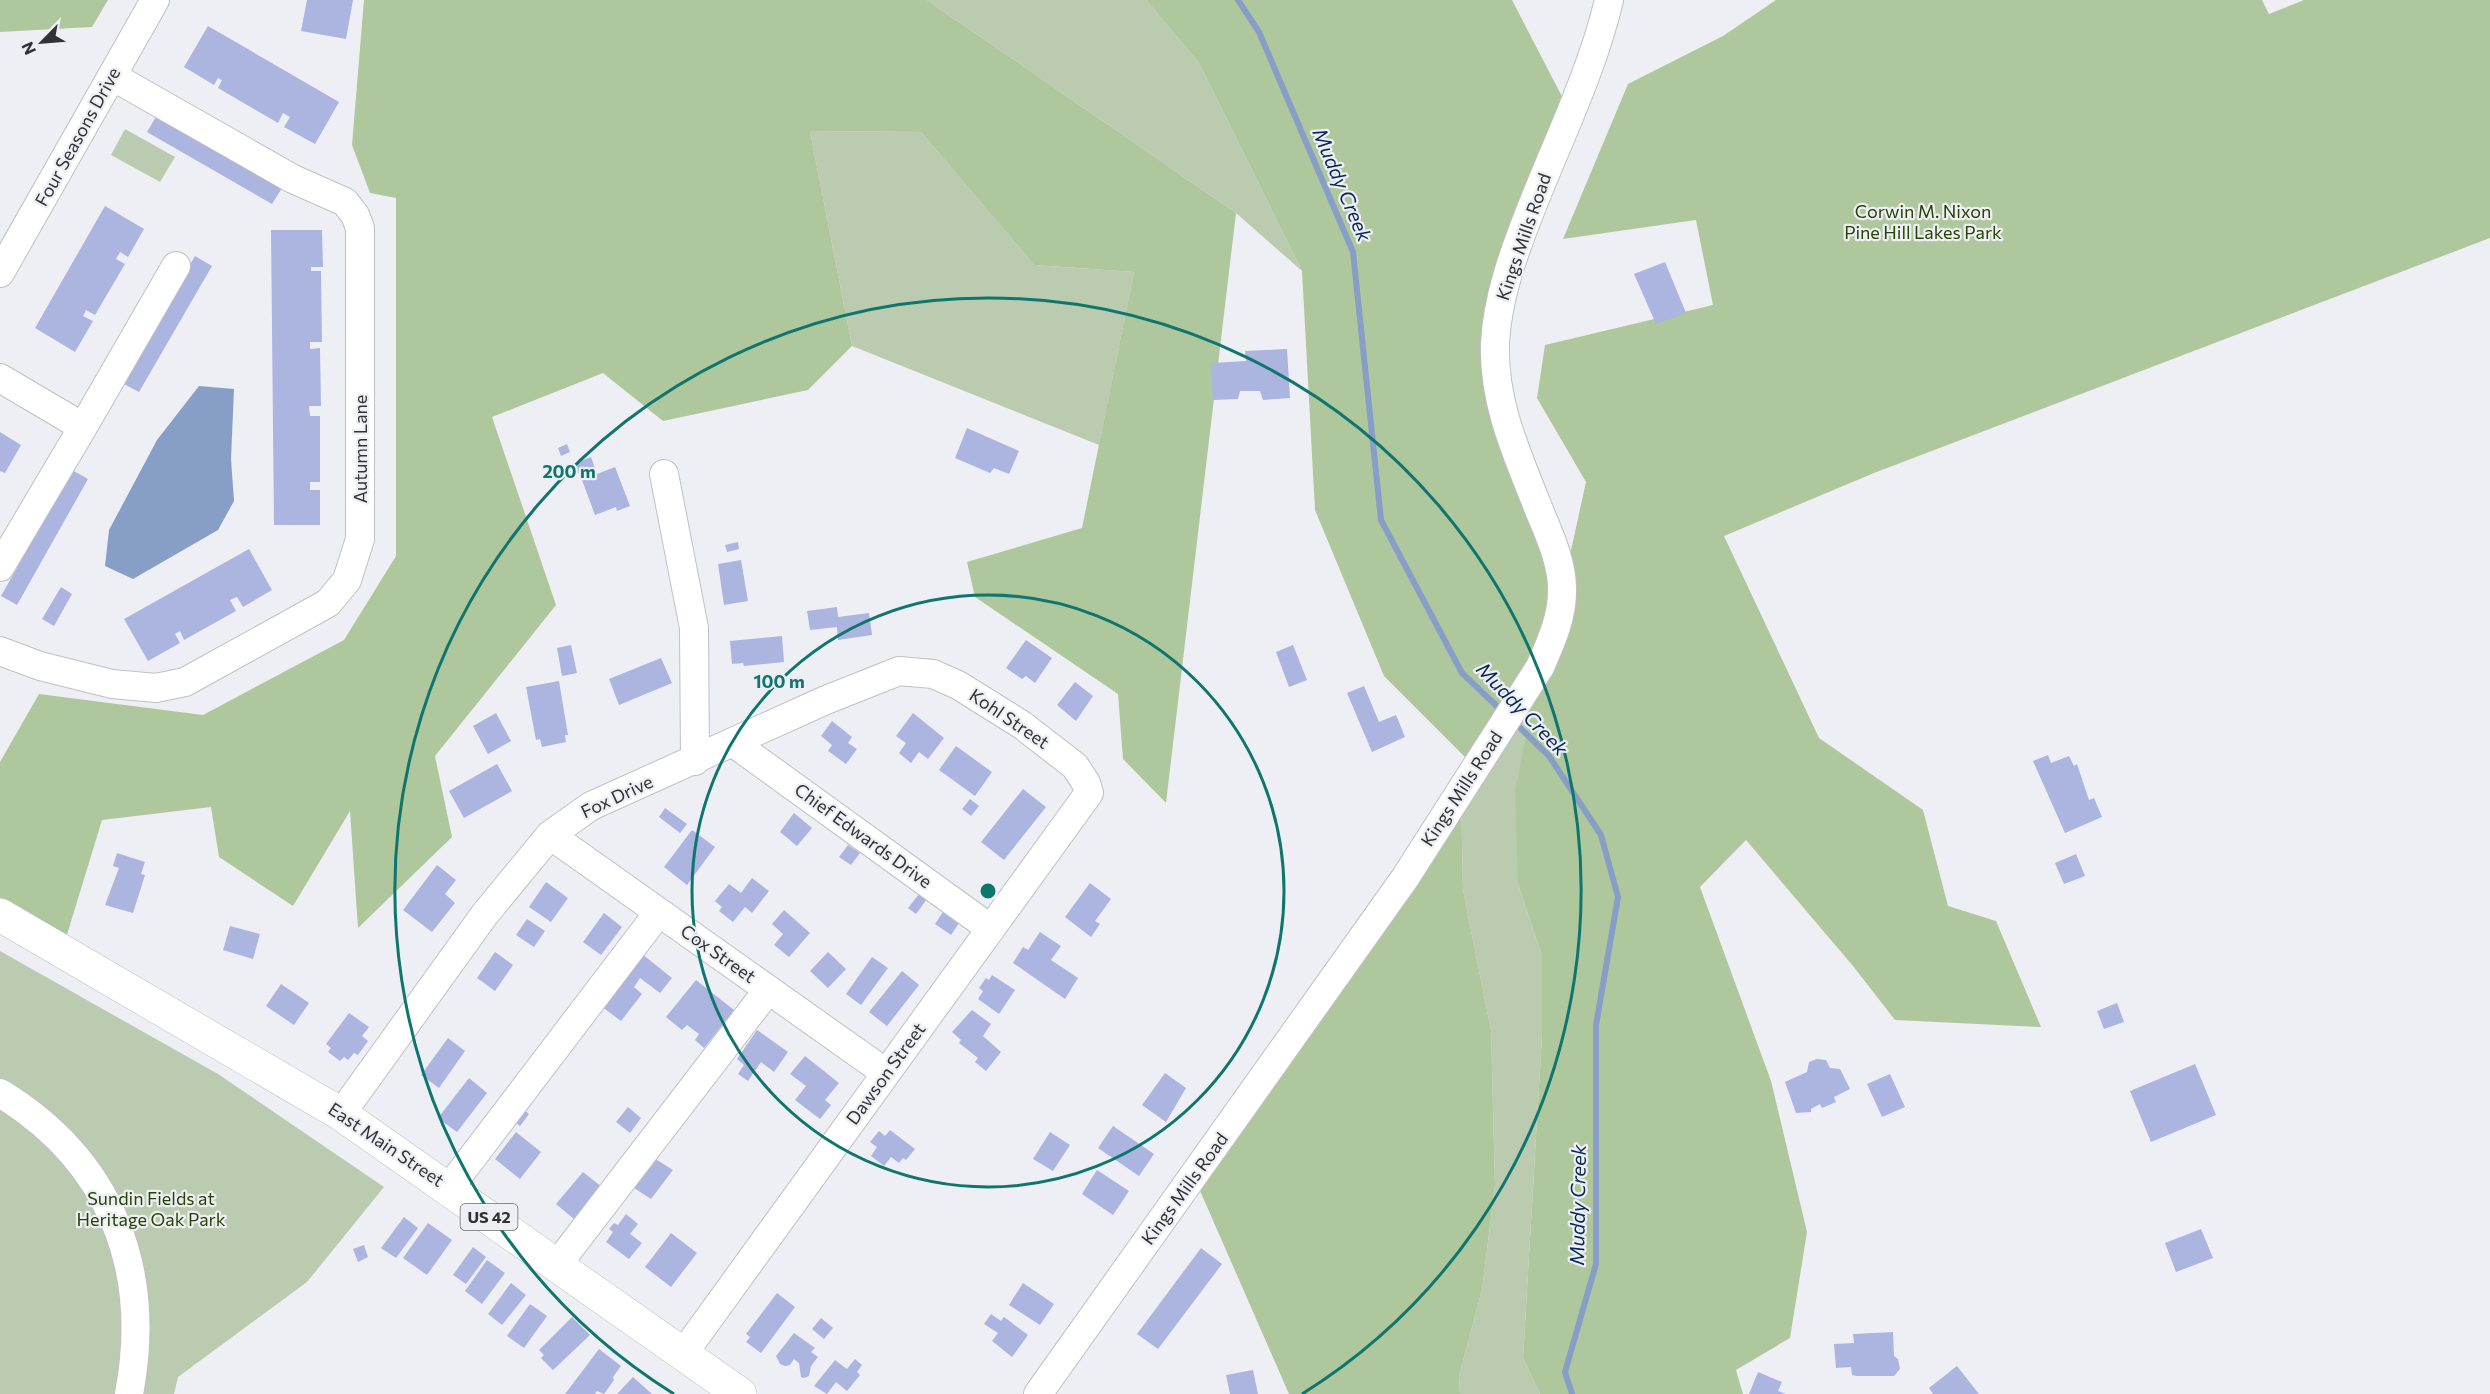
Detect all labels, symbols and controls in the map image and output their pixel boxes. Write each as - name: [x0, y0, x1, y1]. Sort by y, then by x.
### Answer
- north arrow: [12, 12, 72, 72]
- text: N: [17, 39, 39, 58]
- street label: Four Seasons Drive: [30, 63, 124, 210]
- water label: Muddy Creek: [1308, 124, 1378, 246]
- street label: Kings Mills Road: [1491, 170, 1555, 303]
- park label: Corwin M. Nixon Pine Hill Lakes Park: [1844, 200, 2002, 243]
- street label: Autumn Lane: [349, 395, 371, 503]
- text: 200 m: [542, 460, 596, 482]
- water label: Muddy Creek: [1472, 657, 1574, 761]
- text: 100 m: [753, 670, 805, 692]
- street label: Kohl Street: [966, 683, 1054, 753]
- street label: Kings Mills Road: [1416, 727, 1507, 850]
- street label: Fox Drive: [577, 770, 656, 822]
- street label: Chief Edwards Drive: [791, 778, 937, 892]
- centre of rings: [978, 881, 998, 901]
- street label: Cox Street: [677, 919, 760, 987]
- street label: Dawson Street: [841, 1018, 929, 1129]
- street label: East Main Street: [325, 1097, 449, 1191]
- street label: Kings Mills Road: [1136, 1128, 1232, 1249]
- water label: Muddy Creek: [1564, 1143, 1590, 1266]
- park label: Sundin Fields at Heritage Oak Park: [76, 1187, 226, 1230]
- road number: US 42: [460, 1204, 518, 1230]

